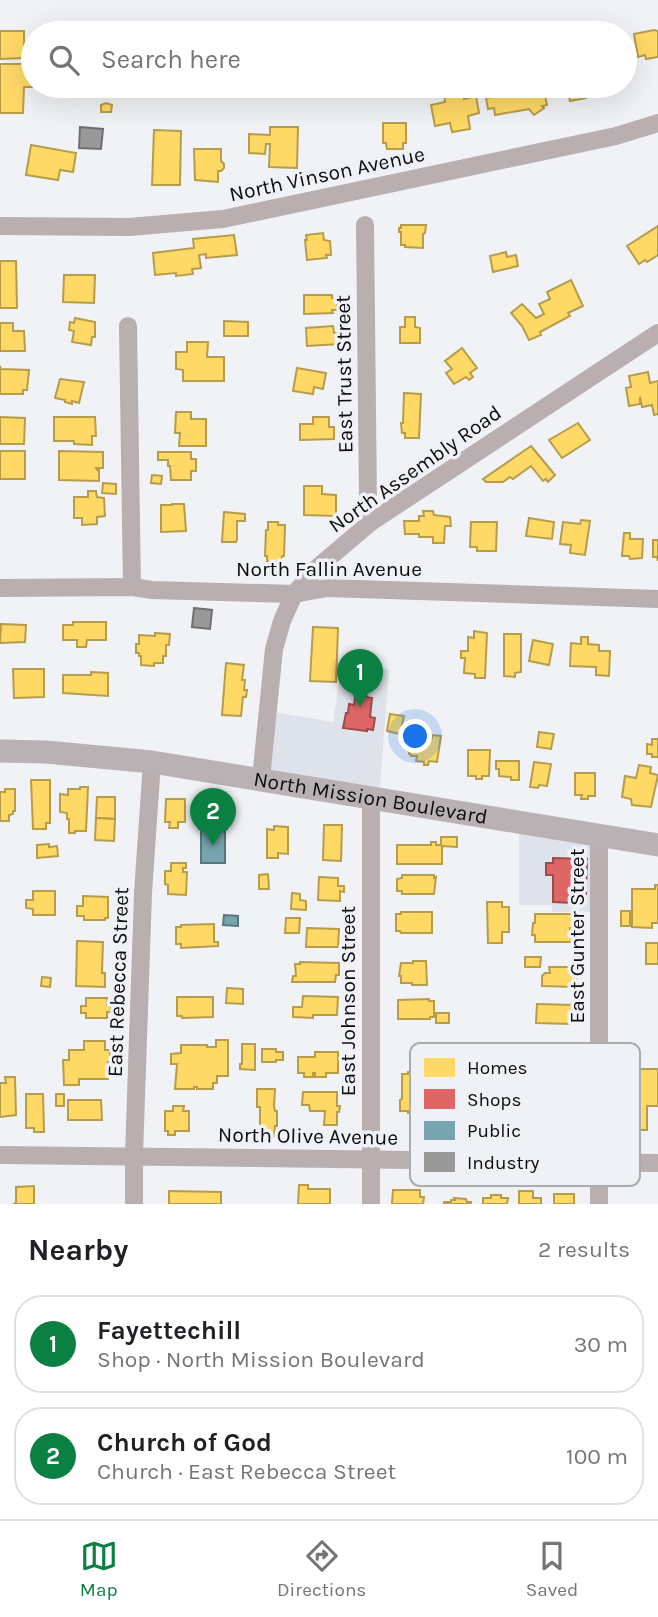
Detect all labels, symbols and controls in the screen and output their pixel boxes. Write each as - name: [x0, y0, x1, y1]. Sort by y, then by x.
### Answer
- search box: [21, 21, 637, 98]
- icon: search: [45, 41, 83, 79]
- text: Search here: [101, 44, 241, 75]
- street label: North Vinson Avenue: [227, 142, 427, 206]
- street label: East Trust Street: [331, 295, 357, 453]
- street label: North Assembly Road: [324, 400, 506, 538]
- street label: North Fallin Avenue: [236, 557, 422, 581]
- pin: 1: [337, 649, 383, 707]
- your location: [398, 719, 432, 753]
- street label: North Mission Boulevard: [252, 767, 489, 829]
- pin: 2: [190, 788, 236, 846]
- street label: East Gunter Street: [565, 848, 589, 1024]
- street label: East Rebecca Street: [103, 887, 133, 1077]
- street label: East Johnson Street: [336, 906, 360, 1096]
- legend: [410, 1043, 640, 1186]
- text: Homes: [467, 1057, 528, 1079]
- text: Shops: [467, 1089, 521, 1111]
- text: Public: [467, 1120, 521, 1142]
- street label: North Olive Avenue: [218, 1122, 398, 1150]
- text: Industry: [467, 1152, 540, 1174]
- text: Nearby: [28, 1232, 128, 1268]
- text: 2 results: [538, 1236, 630, 1263]
- text: Fayettechill: [97, 1315, 241, 1346]
- text: 1: [49, 1331, 57, 1358]
- text: 30 m: [574, 1331, 628, 1358]
- text: Shop · North Mission Boulevard: [97, 1346, 425, 1373]
- text: Church of God: [97, 1427, 272, 1458]
- text: 2: [46, 1443, 60, 1470]
- text: 100 m: [566, 1443, 628, 1470]
- text: Church · East Rebecca Street: [97, 1458, 396, 1485]
- tab: Map: [80, 1537, 118, 1601]
- tab: Directions: [277, 1537, 366, 1601]
- tab: Saved: [526, 1537, 578, 1601]

